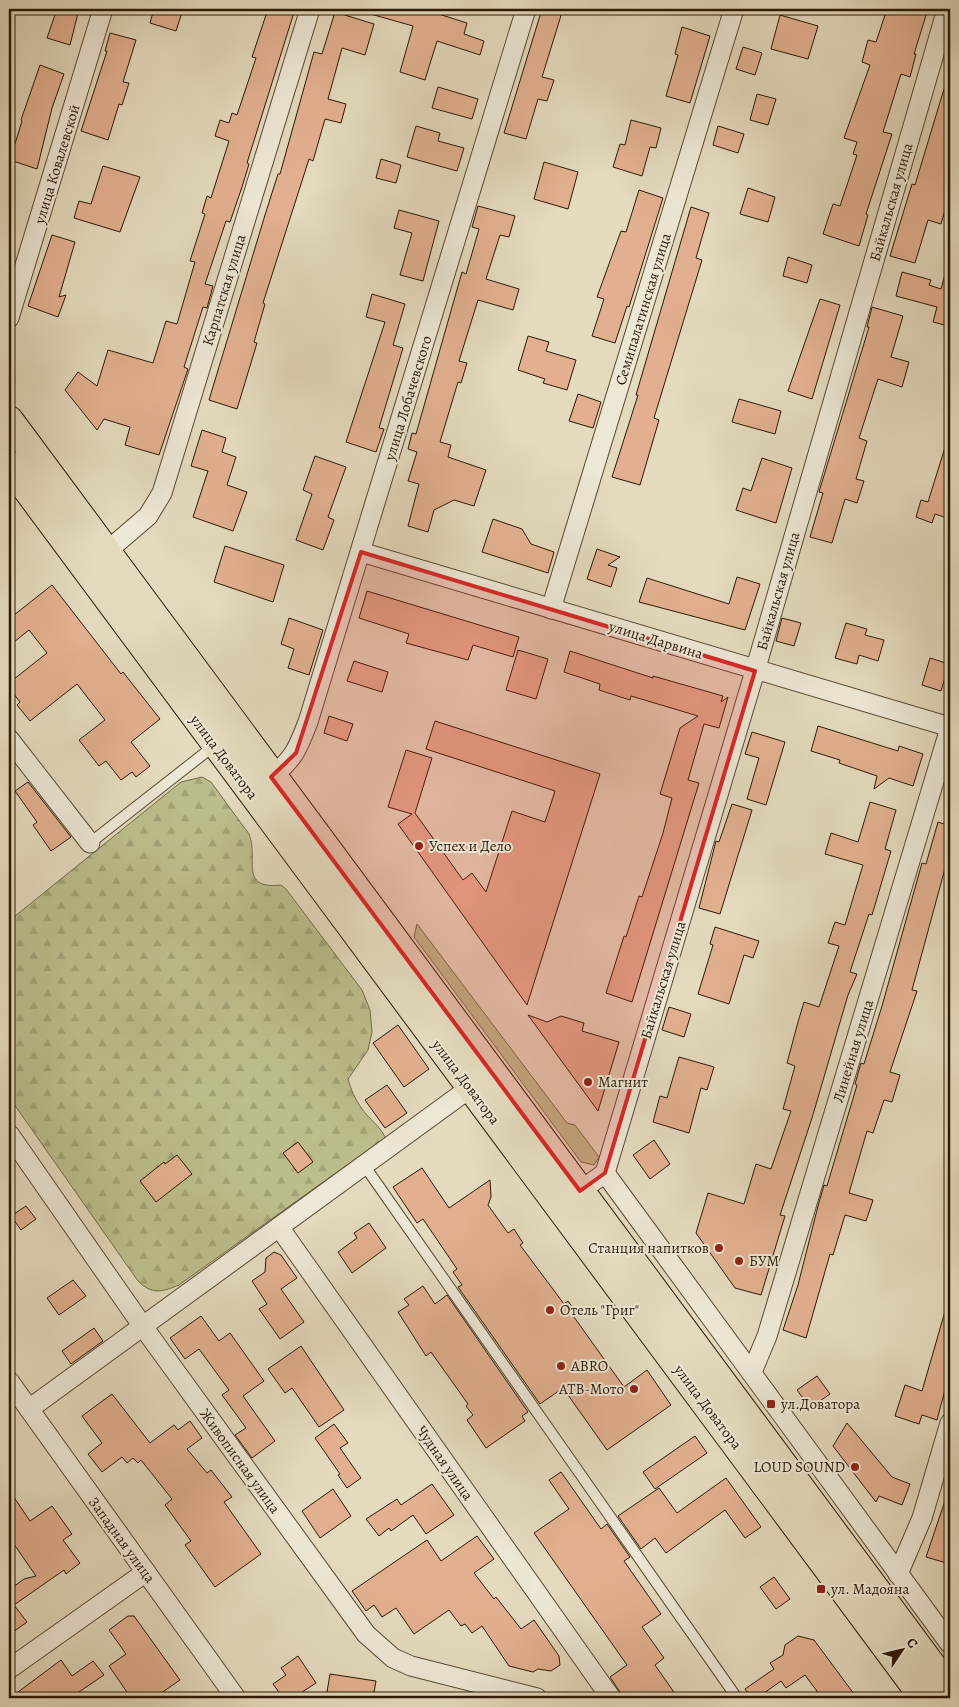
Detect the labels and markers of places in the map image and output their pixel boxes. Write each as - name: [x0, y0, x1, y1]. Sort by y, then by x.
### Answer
- place label: Успех и Дело: [429, 836, 512, 856]
- marker: Успех и Дело: [413, 840, 425, 852]
- place label: Магнит: [598, 1072, 648, 1092]
- marker: Магнит: [582, 1076, 594, 1088]
- place label: Станция напитков: [588, 1238, 709, 1258]
- marker: Станция напитков: [713, 1242, 725, 1254]
- place label: БУМ: [749, 1251, 779, 1271]
- marker: БУМ: [733, 1255, 745, 1267]
- place label: Отель "Григ": [560, 1300, 639, 1320]
- marker: Отель "Григ": [544, 1304, 556, 1316]
- place label: ABRO: [570, 1356, 608, 1376]
- marker: ABRO: [555, 1360, 567, 1372]
- place label: АТВ-Мото: [558, 1379, 624, 1399]
- marker: АТВ-Мото: [628, 1383, 640, 1395]
- place label: ул.Доватора: [780, 1394, 860, 1414]
- marker: ул.Доватора: [765, 1398, 777, 1410]
- place label: LOUD SOUND: [753, 1457, 845, 1477]
- marker: LOUD SOUND: [849, 1461, 861, 1473]
- place label: ул. Мадояна: [830, 1579, 910, 1599]
- marker: ул. Мадояна: [815, 1583, 827, 1595]

